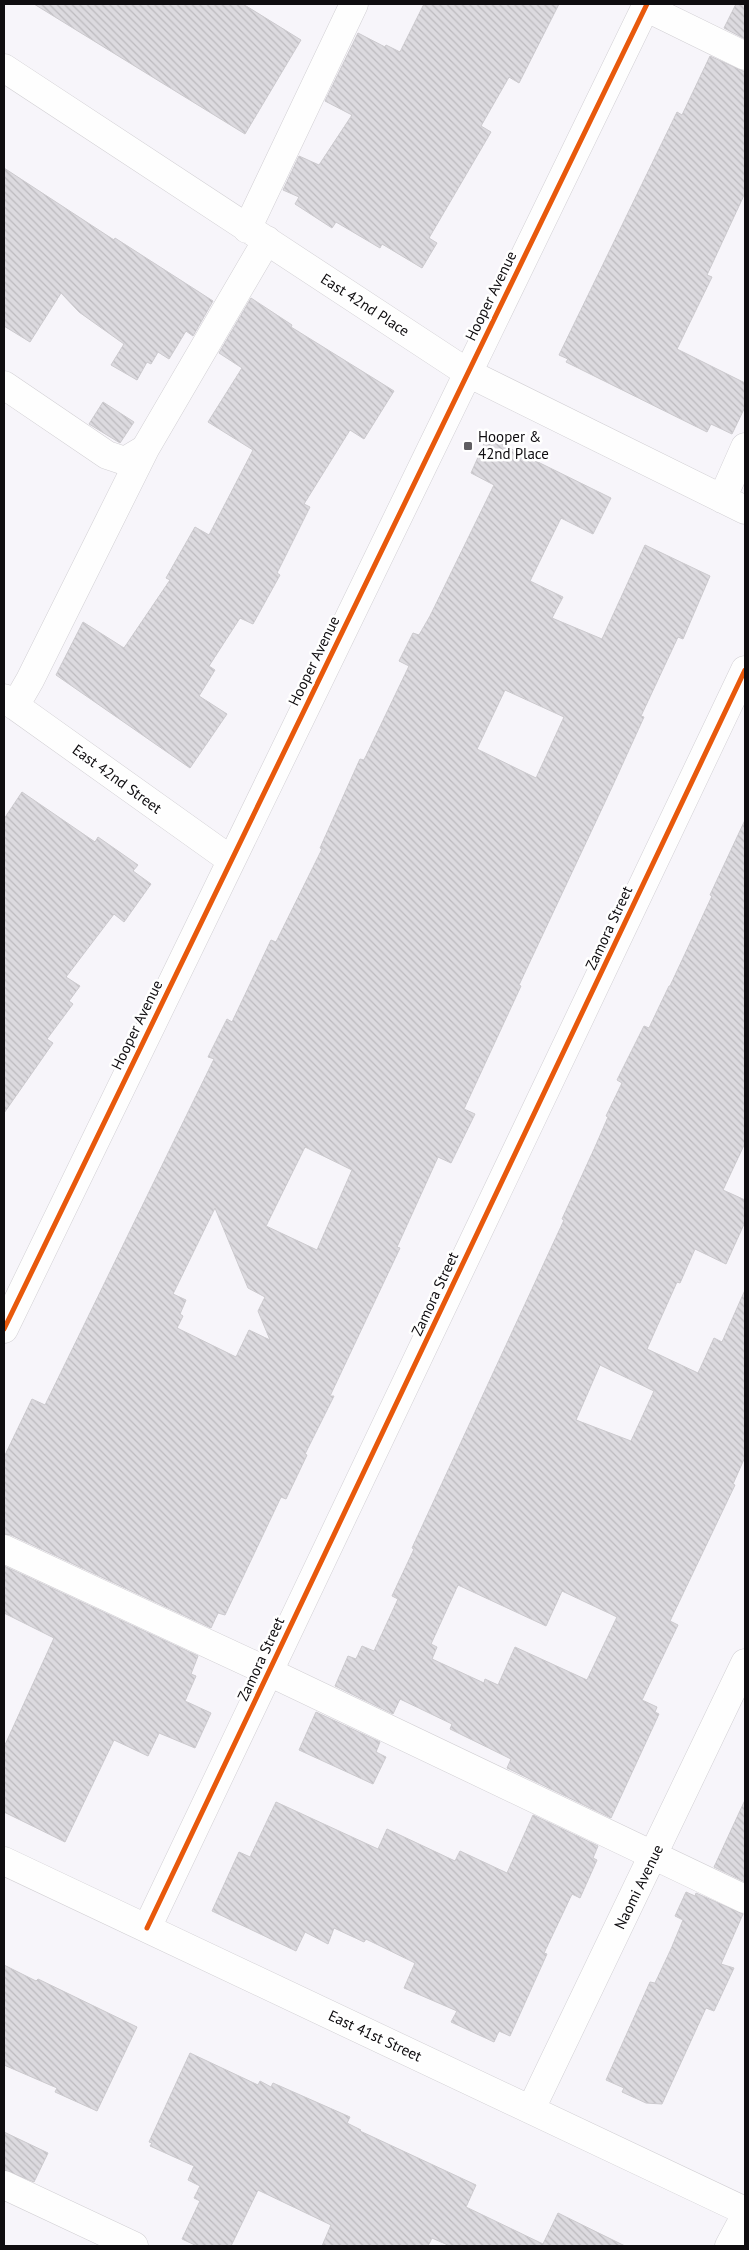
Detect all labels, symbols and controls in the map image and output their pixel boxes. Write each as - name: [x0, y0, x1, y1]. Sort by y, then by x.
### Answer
- street label: Hooper Avenue: [461, 248, 520, 344]
- street label: East 42nd Place: [317, 269, 413, 340]
- place label: Hooper & 42nd Place: [478, 427, 549, 463]
- marker: Hooper & 42nd Place: [462, 440, 474, 452]
- street label: Hooper Avenue: [284, 613, 343, 709]
- street label: East 42nd Street: [69, 740, 166, 817]
- street label: Zamora Street: [581, 883, 636, 973]
- street label: Hooper Avenue: [107, 977, 166, 1073]
- street label: Zamora Street: [407, 1249, 462, 1339]
- street label: Zamora Street: [233, 1614, 288, 1704]
- street label: Naomi Avenue: [610, 1841, 667, 1932]
- street label: East 41st Street: [325, 2006, 425, 2065]

